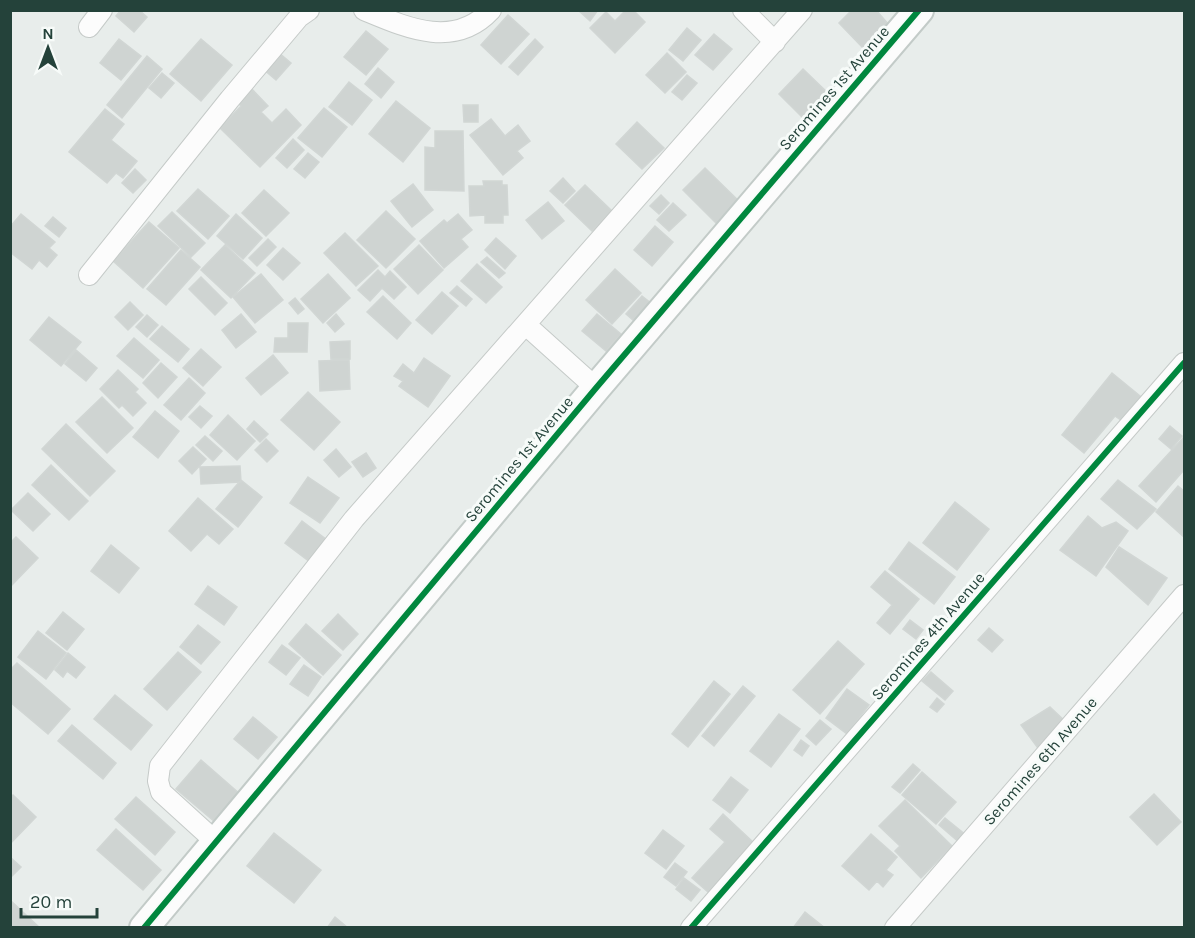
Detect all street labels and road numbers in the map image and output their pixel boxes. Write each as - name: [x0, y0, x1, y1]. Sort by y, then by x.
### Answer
- street label: Seromines 1st Avenue: [775, 22, 893, 154]
- street label: Seromines 1st Avenue: [461, 392, 577, 526]
- street label: Seromines 4th Avenue: [867, 568, 989, 704]
- street label: Seromines 6th Avenue: [979, 693, 1101, 829]

